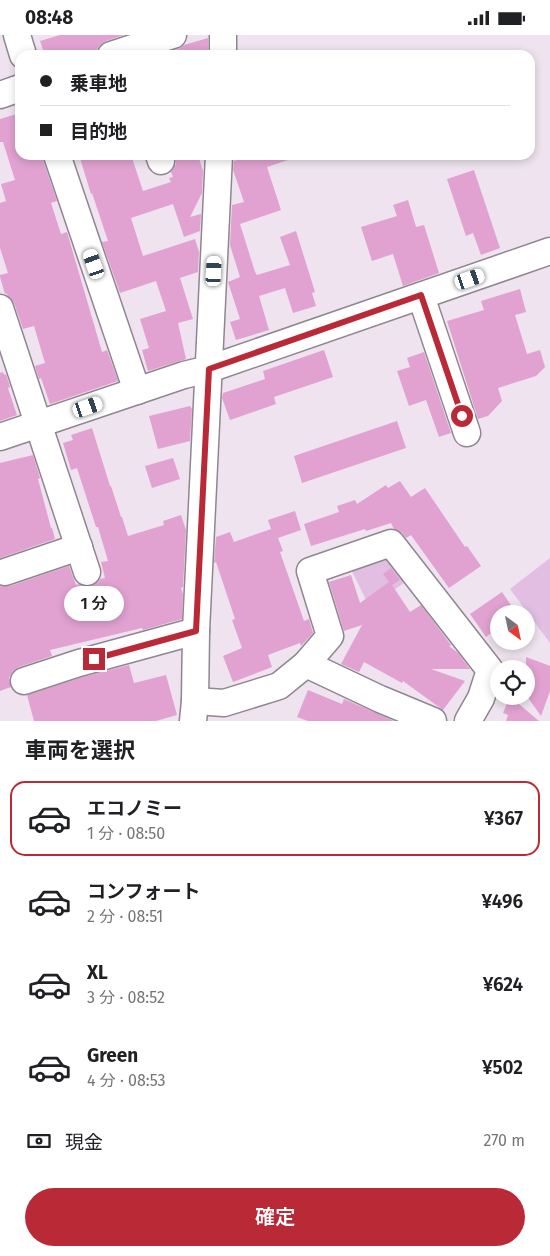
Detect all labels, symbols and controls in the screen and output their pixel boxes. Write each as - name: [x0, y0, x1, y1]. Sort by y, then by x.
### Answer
- text: 08:48: [25, 6, 73, 29]
- text: 乗車地: [70, 72, 127, 95]
- text: 目的地: [70, 120, 127, 143]
- car: [82, 247, 105, 281]
- car: [205, 256, 222, 286]
- car: [453, 267, 486, 291]
- car: [71, 395, 104, 419]
- route start: [451, 405, 473, 427]
- callout: 1 分: [64, 587, 124, 621]
- text: 1 分: [80, 594, 108, 613]
- north arrow: [490, 605, 535, 650]
- map controls: [490, 605, 535, 705]
- route end: [83, 648, 105, 670]
- button: locate: [490, 660, 535, 705]
- text: 車両を選択: [25, 737, 135, 764]
- icon: car: [27, 796, 72, 841]
- text: エコノミー: [87, 797, 182, 820]
- text: ¥367: [484, 807, 523, 830]
- text: 1 分 · 08:50: [87, 824, 165, 843]
- icon: car: [27, 879, 72, 924]
- text: コンフォート: [87, 880, 200, 903]
- text: ¥496: [481, 890, 523, 913]
- text: 2 分 · 08:51: [87, 907, 163, 926]
- text: XL: [87, 961, 108, 984]
- icon: car: [27, 962, 72, 1007]
- text: ¥624: [483, 973, 523, 996]
- text: 3 分 · 08:52: [87, 988, 165, 1007]
- text: Green: [87, 1044, 138, 1067]
- icon: car: [27, 1045, 72, 1090]
- text: ¥502: [482, 1056, 523, 1079]
- text: 4 分 · 08:53: [87, 1071, 166, 1090]
- icon: cash: [25, 1127, 53, 1155]
- text: 現金: [65, 1131, 103, 1154]
- text: 270 m: [483, 1131, 525, 1150]
- button: 確定: [25, 1188, 525, 1246]

